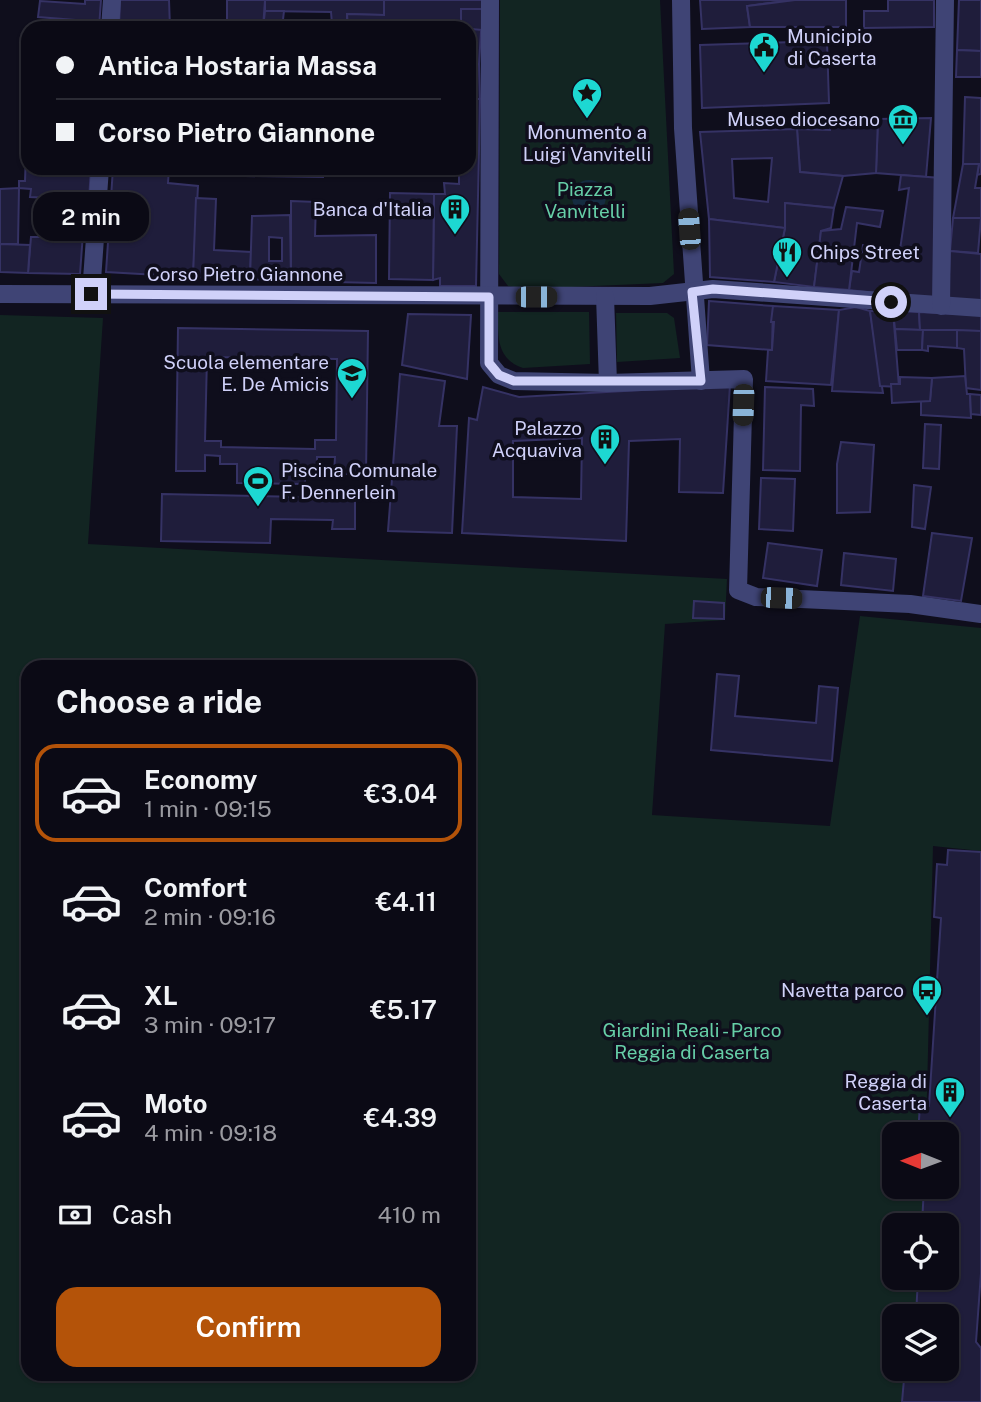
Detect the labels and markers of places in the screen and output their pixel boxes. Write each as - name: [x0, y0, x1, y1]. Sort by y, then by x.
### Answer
- place label: Municipio di Caserta: [787, 25, 877, 69]
- public building icon: Municipio di Caserta: [747, 30, 781, 74]
- place icon: Monumento a Luigi Vanvitelli: [570, 76, 604, 120]
- museum icon: Museo diocesano: [886, 102, 920, 146]
- place label: Museo diocesano: [727, 108, 880, 130]
- place label: Monumento a Luigi Vanvitelli: [523, 121, 651, 165]
- building icon: Banca d'Italia: [438, 192, 472, 236]
- place label: Banca d'Italia: [313, 198, 432, 220]
- restaurant icon: Chips Street: [770, 235, 804, 279]
- place label: Chips Street: [810, 241, 920, 263]
- place label: Scuola elementare E. De Amicis: [163, 351, 329, 395]
- school or university icon: Scuola elementare E. De Amicis: [335, 356, 369, 400]
- place label: Palazzo Acquaviva: [492, 417, 582, 461]
- building icon: Palazzo Acquaviva: [588, 422, 622, 466]
- place label: Piscina Comunale F. Dennerlein: [281, 459, 437, 503]
- sports icon: Piscina Comunale F. Dennerlein: [241, 464, 275, 508]
- bus stop icon: Navetta parco: [910, 973, 944, 1017]
- place label: Navetta parco: [781, 979, 904, 1001]
- place label: Reggia di Caserta: [845, 1070, 927, 1114]
- building icon: Reggia di Caserta: [933, 1075, 967, 1119]

